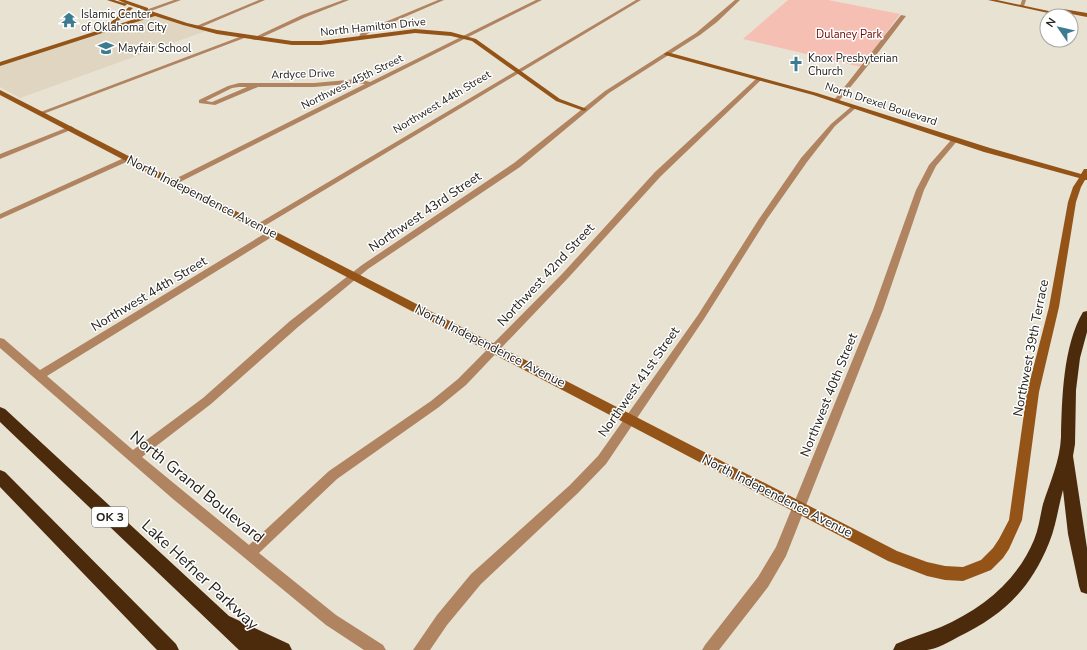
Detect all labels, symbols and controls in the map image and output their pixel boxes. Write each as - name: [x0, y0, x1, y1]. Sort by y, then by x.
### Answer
- place label: Islamic Center of Oklahoma City: [81, 7, 167, 35]
- north arrow: [1039, 8, 1079, 48]
- temple icon: Islamic Center of Oklahoma City: [60, 11, 78, 29]
- street label: North Hamilton Drive: [320, 14, 427, 40]
- text: N: [1043, 15, 1060, 30]
- park label: Dulaney Park: [816, 27, 882, 42]
- school or university icon: Mayfair School: [97, 39, 115, 57]
- place label: Mayfair School: [118, 41, 192, 56]
- street label: Northwest 45th Street: [299, 51, 406, 113]
- place label: Knox Presbyterian Church: [808, 51, 898, 79]
- church icon: Knox Presbyterian Church: [787, 55, 805, 73]
- street label: Ardyce Drive: [271, 65, 335, 83]
- street label: Northwest 44th Street: [390, 67, 494, 137]
- street label: North Drexel Boulevard: [823, 79, 939, 129]
- street label: North Independence Avenue: [124, 151, 280, 243]
- street label: Northwest 43rd Street: [365, 167, 485, 256]
- street label: Northwest 42nd Street: [493, 219, 599, 330]
- street label: Northwest 44th Street: [88, 252, 211, 336]
- street label: Northwest 39th Terrace: [1009, 278, 1053, 418]
- street label: North Independence Avenue: [412, 300, 568, 392]
- street label: Northwest 41st Street: [594, 323, 684, 441]
- street label: Northwest 40th Street: [796, 330, 862, 460]
- street label: North Grand Boulevard: [125, 426, 269, 548]
- street label: North Independence Avenue: [699, 450, 855, 542]
- road number: OK 3: [92, 507, 128, 527]
- street label: Lake Hefner Parkway: [137, 515, 264, 636]

